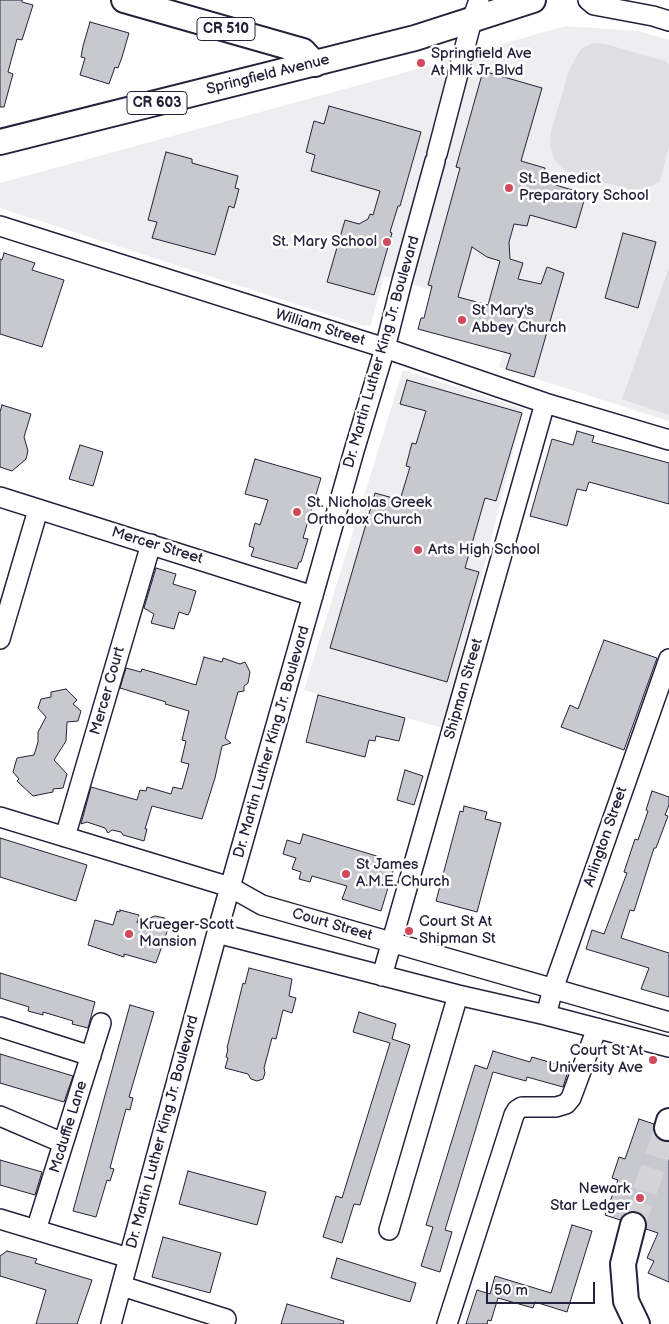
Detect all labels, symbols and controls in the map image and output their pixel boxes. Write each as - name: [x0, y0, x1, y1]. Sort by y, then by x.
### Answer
- road number: CR 510: [197, 18, 255, 40]
- place label: Springfield Ave At Mlk Jr Blvd: [431, 45, 532, 80]
- street label: Springfield Avenue: [205, 51, 331, 99]
- marker: Springfield Ave At Mlk Jr Blvd: [415, 57, 427, 69]
- road number: CR 603: [127, 92, 187, 115]
- place label: St. Benedict Preparatory School: [519, 170, 649, 205]
- marker: St. Benedict Preparatory School: [503, 182, 515, 194]
- place label: St. Mary School: [272, 233, 377, 251]
- street label: Dr. Martin Luther King Jr. Boulevard: [340, 234, 424, 470]
- marker: St. Mary School: [381, 236, 393, 248]
- place label: St Mary's Abbey Church: [472, 302, 566, 337]
- street label: William Street: [273, 306, 367, 350]
- marker: St Mary's Abbey Church: [456, 314, 468, 326]
- place label: St. Nicholas Greek Orthodox Church: [307, 494, 432, 529]
- marker: St. Nicholas Greek Orthodox Church: [291, 506, 303, 518]
- street label: Mercer Street: [109, 524, 205, 568]
- place label: Arts High School: [428, 541, 540, 559]
- marker: Arts High School: [412, 544, 424, 556]
- street label: Dr. Martin Luther King Jr. Boulevard: [230, 624, 314, 860]
- street label: Shipman Street: [441, 636, 487, 742]
- street label: Mercer Court: [87, 645, 129, 737]
- street label: Arlington Street: [580, 784, 632, 890]
- place label: St James A.M.E. Church: [356, 856, 449, 891]
- marker: St James A.M.E. Church: [340, 868, 352, 880]
- street label: Court Street: [290, 905, 374, 945]
- place label: Court St At Shipman St: [419, 913, 496, 948]
- place label: Krueger-Scott Mansion: [139, 916, 234, 951]
- marker: Court St At Shipman St: [403, 925, 415, 937]
- marker: Krueger-Scott Mansion: [123, 928, 135, 940]
- street label: Dr. Martin Luther King Jr. Boulevard: [123, 1013, 203, 1251]
- place label: Court St At University Ave: [548, 1042, 643, 1077]
- marker: Court St At University Ave: [647, 1054, 659, 1066]
- street label: Mcduffie Lane: [46, 1079, 92, 1175]
- place label: Newark Star Ledger: [550, 1180, 630, 1215]
- marker: Newark Star Ledger: [634, 1192, 646, 1204]
- scale bar: [489, 1272, 598, 1304]
- text: 50 m: [494, 1281, 528, 1300]

